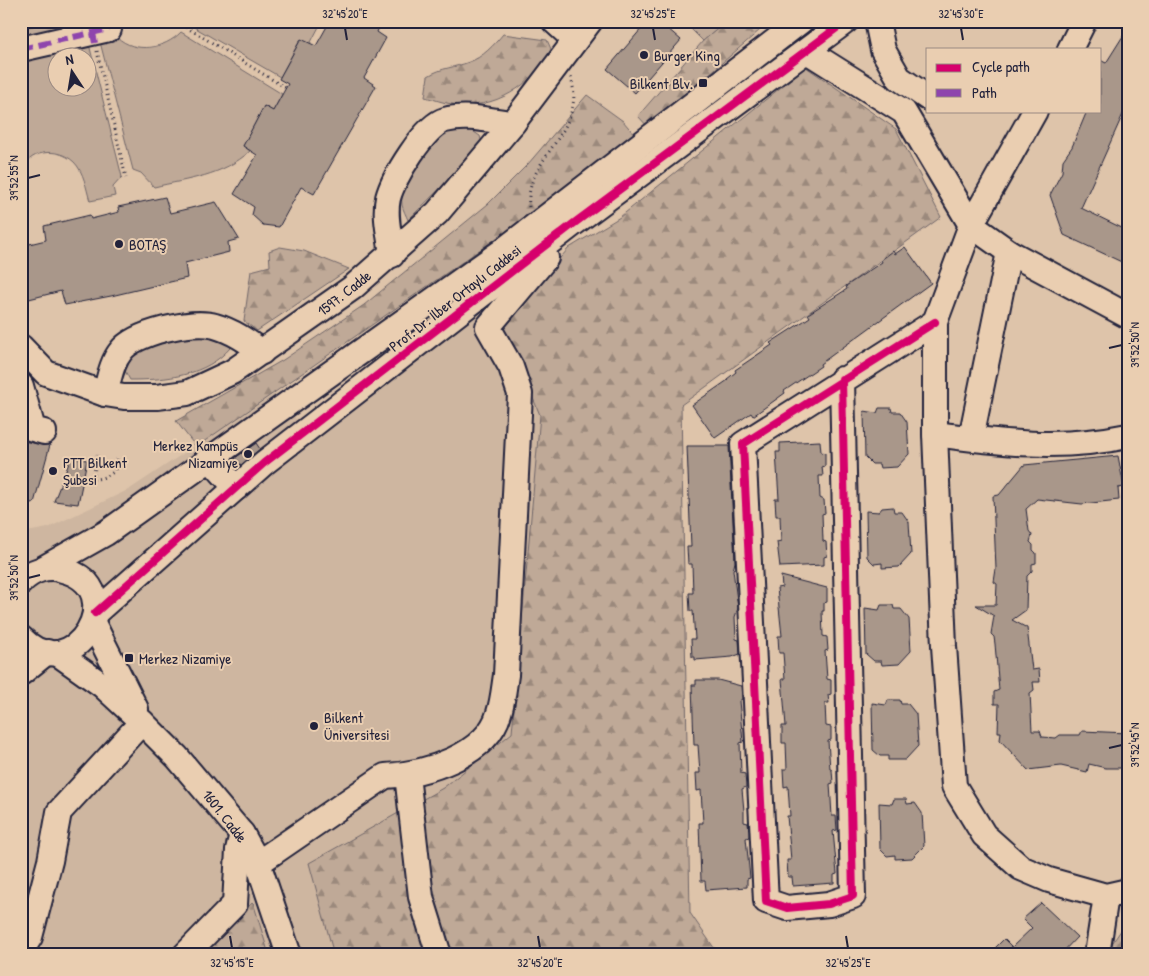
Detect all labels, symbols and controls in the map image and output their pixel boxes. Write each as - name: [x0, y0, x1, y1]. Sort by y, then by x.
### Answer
- text: 32°45'20"E: [322, 5, 368, 22]
- text: 32°45'25"E: [631, 5, 676, 22]
- text: 32°45'30"E: [938, 5, 984, 22]
- place label: Burger King: [654, 45, 720, 66]
- north arrow: [48, 48, 98, 98]
- legend: [926, 48, 1102, 112]
- text: N: [64, 49, 75, 69]
- marker: Burger King: [638, 49, 650, 61]
- text: Cycle path: [972, 56, 1030, 77]
- place label: Bilkent Blv.: [630, 73, 693, 94]
- marker: Bilkent Blv.: [697, 77, 709, 89]
- text: Path: [972, 82, 997, 103]
- text: 39°52'55"N: [5, 155, 22, 201]
- place label: BOTAŞ: [129, 234, 166, 255]
- marker: BOTAŞ: [113, 238, 125, 250]
- street label: Prof. Dr. İlber Ortaylı Caddesi: [384, 240, 526, 356]
- street label: 1597. Cadde: [313, 265, 375, 321]
- text: 39°52'50"N: [1126, 322, 1143, 368]
- place label: Merkez Kampüs Nizamiye: [153, 435, 238, 473]
- marker: Merkez Kampüs Nizamiye: [242, 448, 254, 460]
- place label: PTT Bilkent Şubesi: [63, 452, 128, 490]
- marker: PTT Bilkent Şubesi: [47, 465, 59, 477]
- text: 39°52'50"N: [5, 555, 22, 601]
- place label: Merkez Nizamiye: [139, 648, 231, 669]
- marker: Merkez Nizamiye: [123, 652, 135, 664]
- place label: Bilkent Üniversitesi: [324, 707, 390, 745]
- marker: Bilkent Üniversitesi: [308, 720, 320, 732]
- text: 39°52'45"N: [1126, 723, 1143, 767]
- street label: 1601. Cadde: [198, 785, 252, 847]
- text: 32°45'15"E: [210, 954, 255, 971]
- text: 32°45'20"E: [517, 954, 563, 971]
- text: 32°45'25"E: [826, 954, 871, 971]

